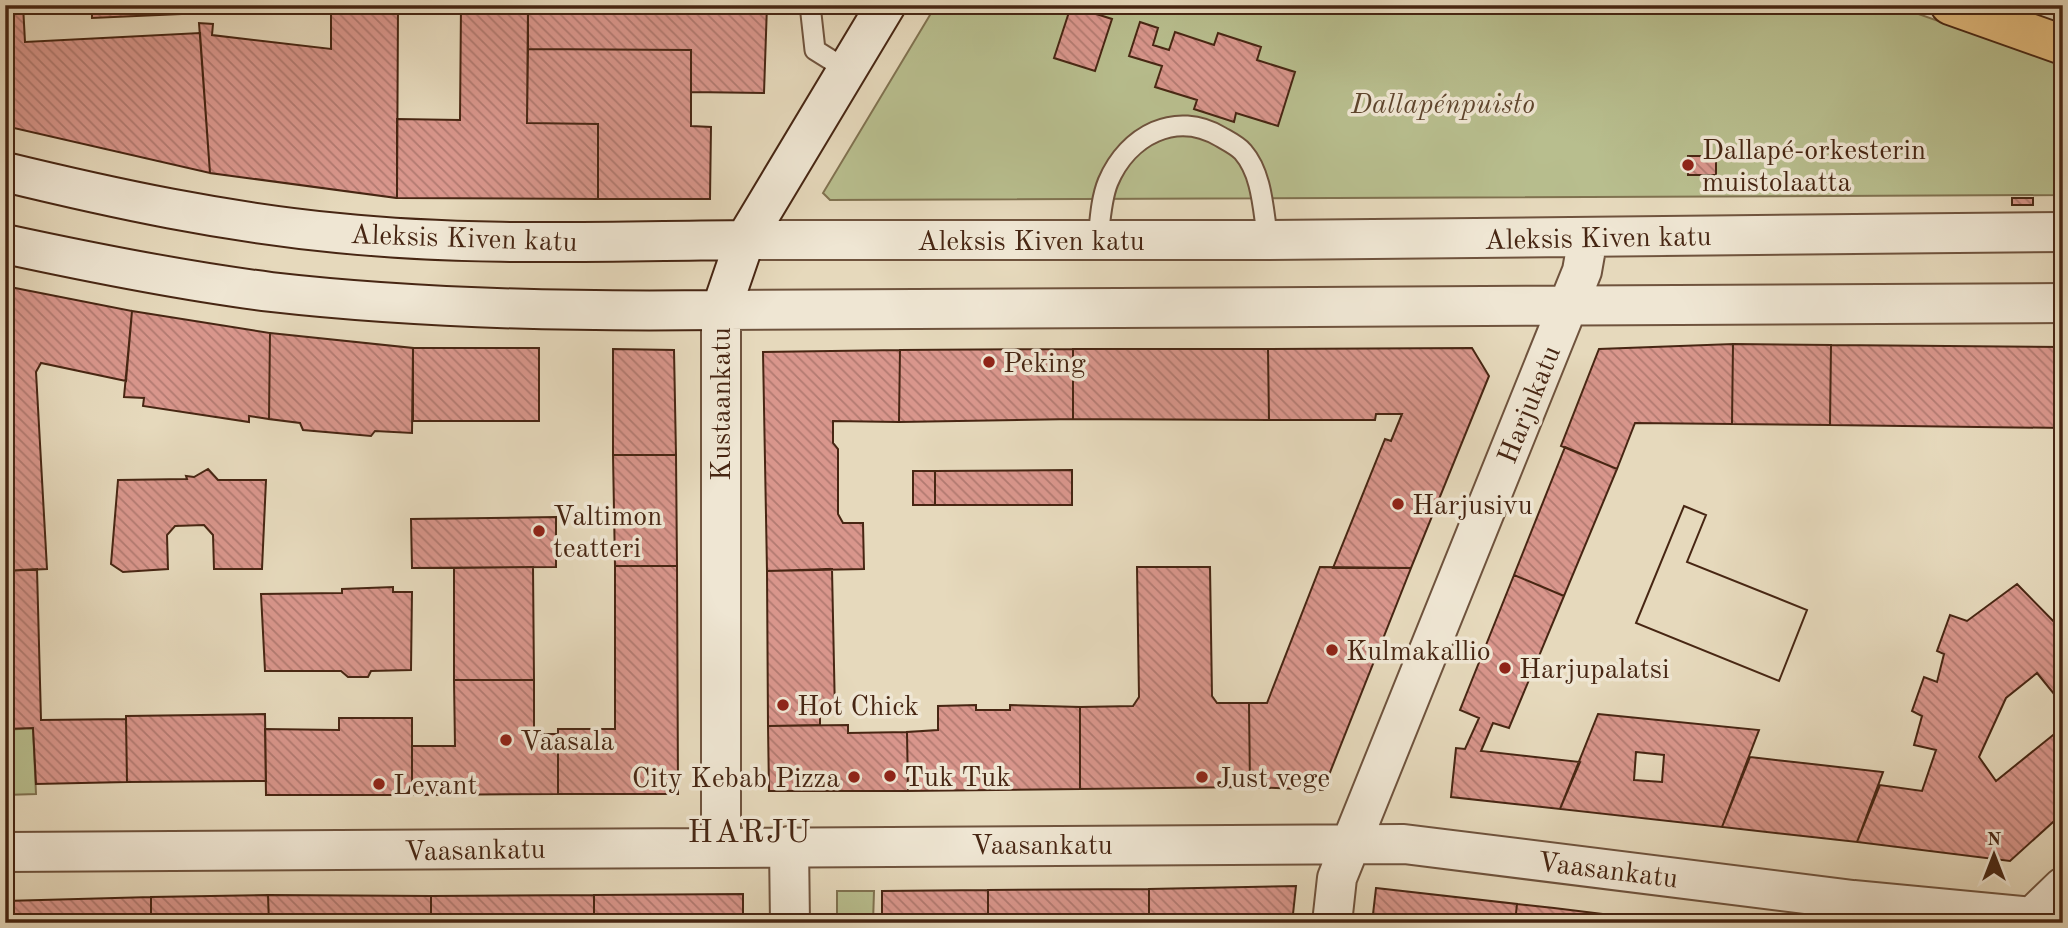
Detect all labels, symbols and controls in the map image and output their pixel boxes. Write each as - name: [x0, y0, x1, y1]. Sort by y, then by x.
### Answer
- park label: Dallapénpuisto: [1350, 92, 1535, 120]
- place label: Dallapé-orkesterin muistolaatta: [1702, 138, 1926, 198]
- marker: Dallapé-orkesterin muistolaatta: [1680, 157, 1696, 173]
- street label: Aleksis Kiven katu: [350, 222, 578, 258]
- street label: Aleksis Kiven katu: [1484, 224, 1712, 256]
- street label: Aleksis Kiven katu: [917, 229, 1145, 257]
- street label: Kustaankatu: [709, 327, 737, 481]
- street label: Harjukatu: [1494, 342, 1567, 468]
- place label: Peking: [1003, 351, 1086, 379]
- marker: Peking: [981, 354, 997, 370]
- place label: Harjusivu: [1412, 493, 1533, 521]
- marker: Harjusivu: [1390, 496, 1406, 512]
- place label: Valtimon teatteri: [553, 504, 662, 564]
- marker: Valtimon teatteri: [531, 523, 547, 539]
- place label: Kulmakallio: [1346, 639, 1491, 667]
- marker: Kulmakallio: [1324, 642, 1340, 658]
- place label: Harjupalatsi: [1519, 657, 1670, 685]
- marker: Harjupalatsi: [1497, 660, 1513, 676]
- place label: Hot Chick: [797, 694, 919, 722]
- marker: Hot Chick: [775, 697, 791, 713]
- place label: Vaasala: [520, 729, 615, 757]
- marker: Vaasala: [498, 732, 514, 748]
- place label: Tuk Tuk: [904, 765, 1011, 793]
- place label: City Kebab Pizza: [632, 766, 840, 794]
- place label: Just vege: [1216, 766, 1330, 794]
- marker: Tuk Tuk: [882, 768, 898, 784]
- marker: City Kebab Pizza: [846, 769, 862, 785]
- marker: Just vege: [1194, 769, 1210, 785]
- place label: Levant: [393, 773, 477, 801]
- marker: Levant: [371, 776, 387, 792]
- district label: HARJU: [688, 818, 812, 850]
- north arrow: [1960, 820, 2030, 890]
- text: N: [1987, 831, 2002, 850]
- street label: Vaasankatu: [971, 833, 1113, 861]
- street label: Vaasankatu: [404, 837, 546, 867]
- street label: Vaasankatu: [1536, 849, 1680, 894]

